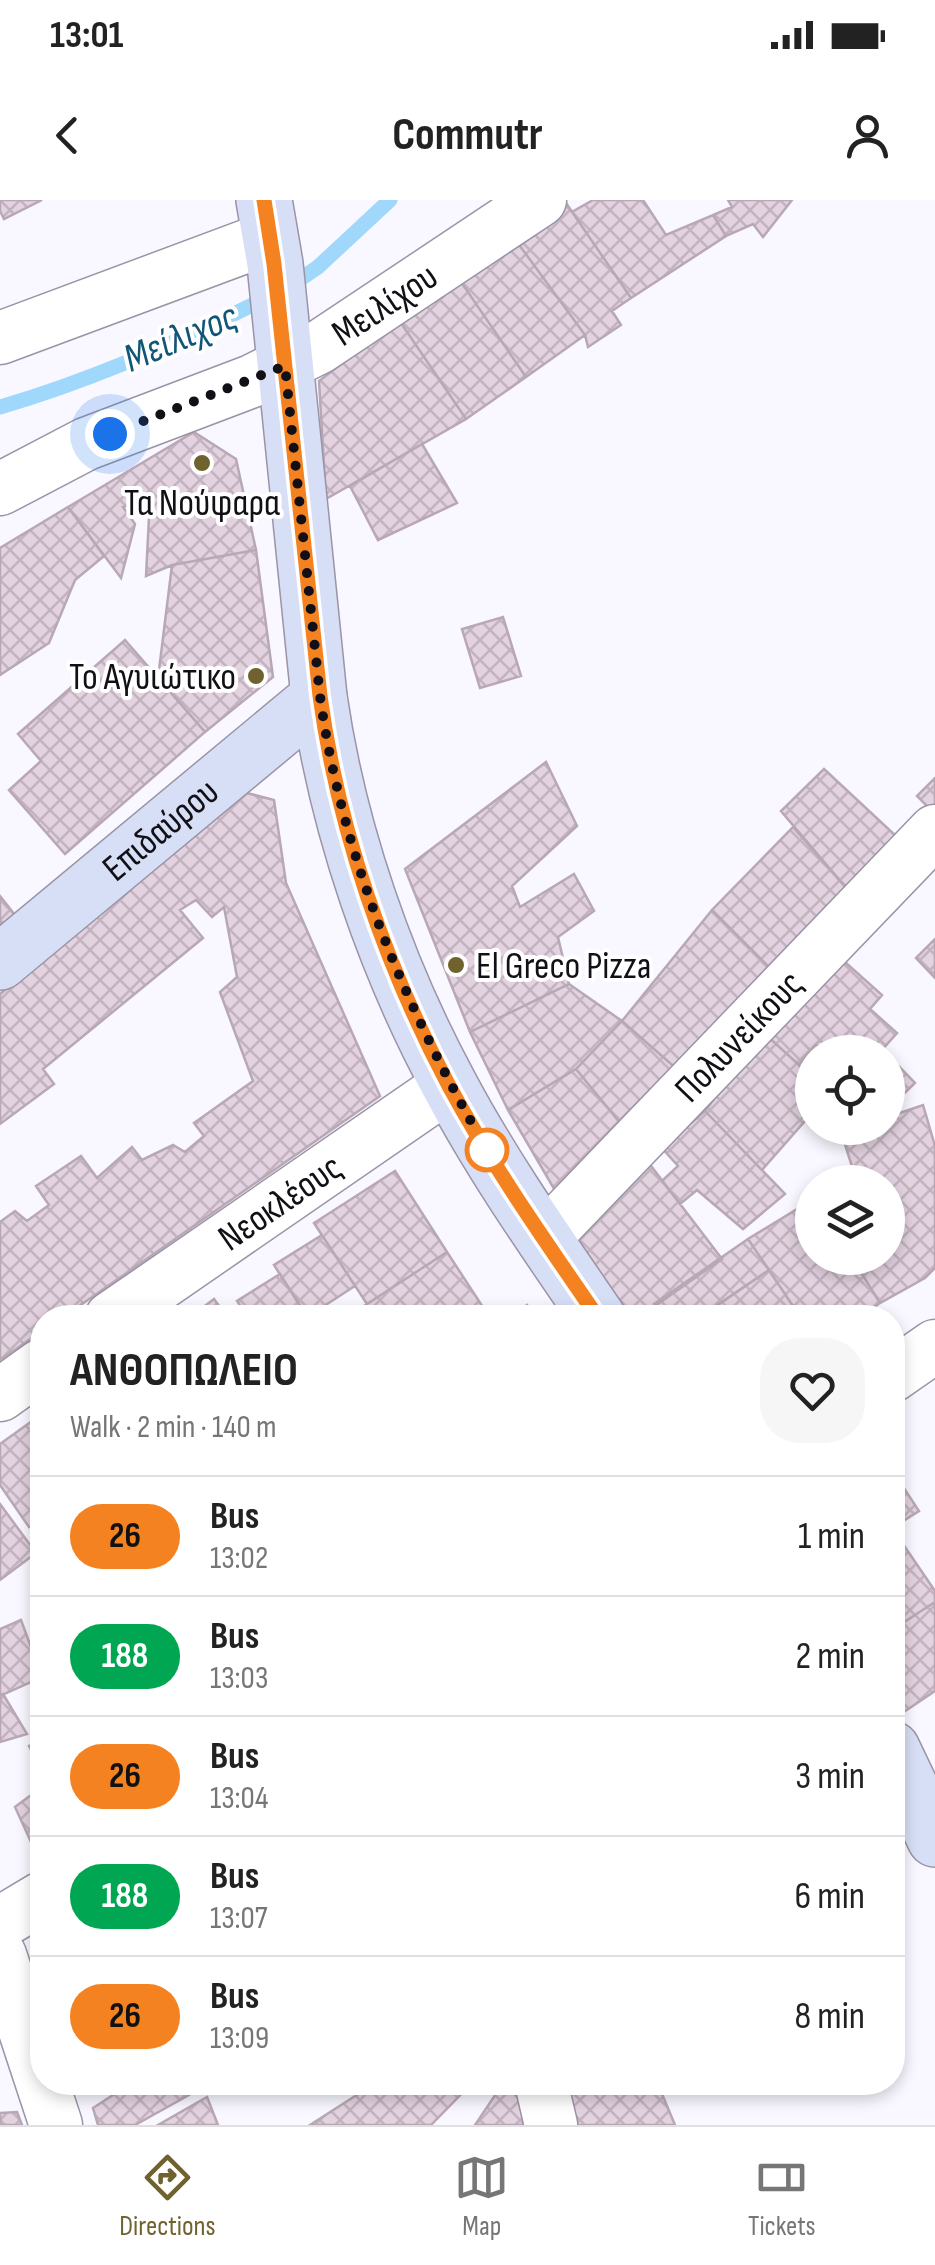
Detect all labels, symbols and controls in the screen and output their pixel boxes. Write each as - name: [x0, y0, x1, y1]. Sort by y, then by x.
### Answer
- text: 13:01: [50, 13, 123, 58]
- icon: back: [40, 108, 95, 163]
- text: Commutr: [392, 108, 543, 163]
- icon: person: [840, 108, 895, 163]
- street label: Μειλίχου: [324, 254, 446, 356]
- water label: Μείλιχος: [117, 292, 246, 383]
- your location: [85, 409, 135, 459]
- marker: Τα Νούφαρα: [191, 452, 213, 474]
- place label: Τα Νούφαρα: [124, 481, 280, 526]
- place label: Το Αγυιώτικο: [69, 655, 236, 700]
- marker: Το Αγυιώτικο: [245, 665, 267, 687]
- street label: Επιδαύρου: [94, 769, 228, 891]
- place label: El Greco Pizza: [476, 944, 651, 989]
- marker: El Greco Pizza: [445, 954, 467, 976]
- street label: Πολυνείκους: [666, 962, 813, 1112]
- map controls: [795, 1035, 905, 1275]
- button: locate: [795, 1035, 905, 1145]
- unlabelled marker: [466, 1129, 508, 1171]
- street label: Νεοκλέους: [210, 1145, 351, 1261]
- button: layers: [795, 1165, 905, 1275]
- button: heart: [760, 1338, 865, 1443]
- text: ΑΝΘΟΠΩΛΕΙΟ: [70, 1342, 298, 1399]
- text: Walk · 2 min · 140 m: [70, 1408, 277, 1447]
- text: Bus: [210, 1494, 259, 1539]
- text: 1 min: [798, 1514, 865, 1559]
- text: 26: [109, 1515, 141, 1558]
- text: 13:02: [210, 1539, 268, 1578]
- text: Bus: [210, 1614, 259, 1659]
- text: 2 min: [796, 1634, 865, 1679]
- text: 188: [102, 1635, 148, 1678]
- text: 13:03: [210, 1659, 268, 1698]
- text: Bus: [210, 1734, 259, 1779]
- text: 3 min: [795, 1754, 865, 1799]
- text: 26: [109, 1755, 141, 1798]
- text: 13:04: [210, 1779, 268, 1818]
- text: Bus: [210, 1854, 259, 1899]
- text: 6 min: [795, 1874, 865, 1919]
- text: 188: [102, 1875, 148, 1918]
- text: 13:07: [210, 1899, 268, 1938]
- text: Bus: [210, 1974, 259, 2019]
- text: 8 min: [795, 1994, 865, 2039]
- text: 26: [109, 1995, 141, 2038]
- text: 13:09: [210, 2019, 269, 2058]
- tab: Directions: [119, 2150, 216, 2243]
- tab: Map: [454, 2150, 509, 2243]
- tab: Tickets: [748, 2150, 816, 2243]

